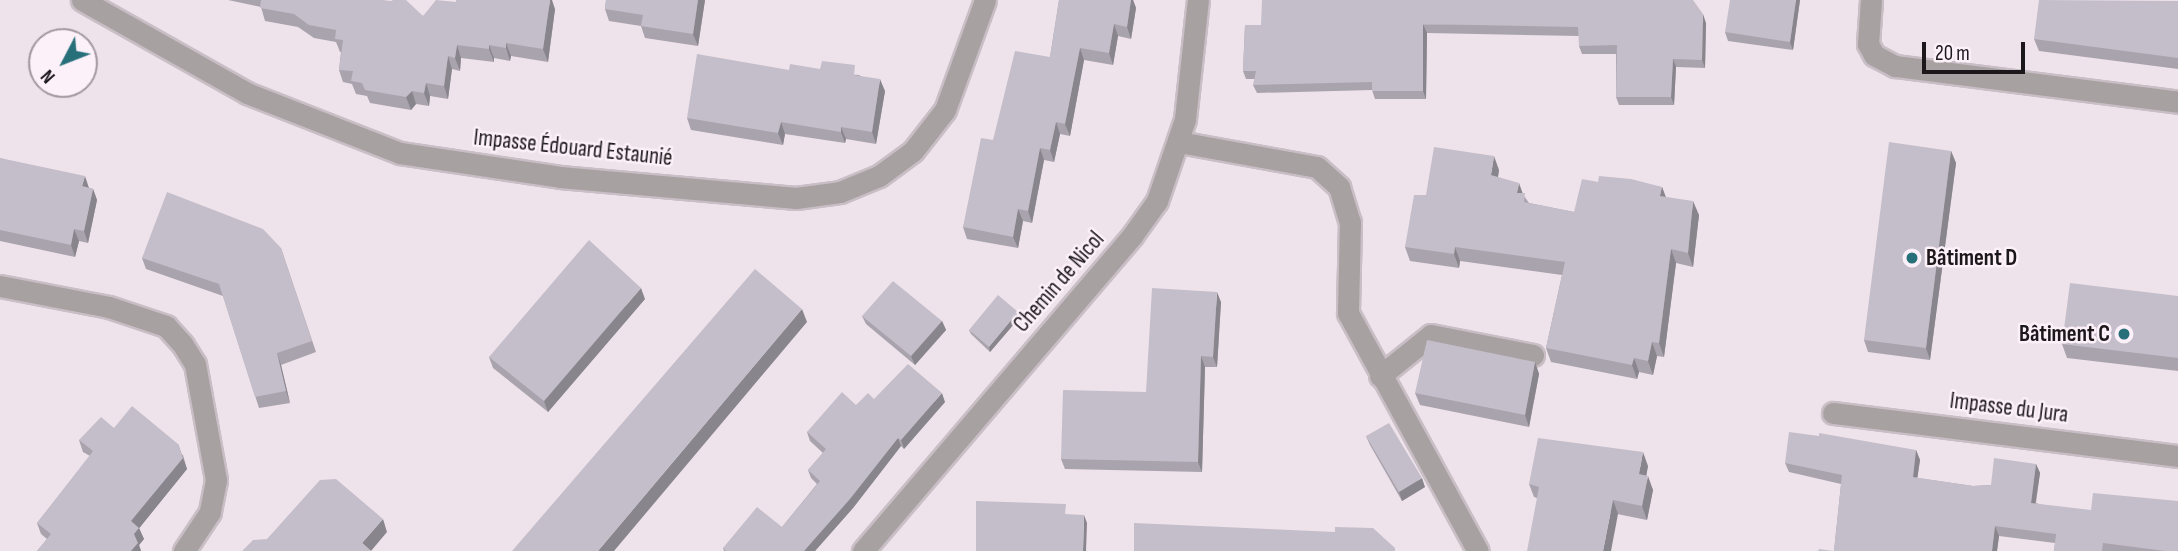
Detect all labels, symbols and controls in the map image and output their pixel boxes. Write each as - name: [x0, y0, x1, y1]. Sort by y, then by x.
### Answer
- north arrow: [28, 28, 98, 98]
- scale bar: [1926, 28, 2029, 72]
- text: 20 m: [1935, 41, 1970, 66]
- text: N: [37, 65, 60, 88]
- street label: Impasse Édouard Estaunié: [472, 124, 674, 172]
- street label: Chemin de Nicol: [1008, 226, 1110, 338]
- place label: Bâtiment D: [1926, 244, 2017, 272]
- marker: Bâtiment D: [1904, 250, 1920, 266]
- place label: Bâtiment C: [2019, 320, 2110, 348]
- marker: Bâtiment C: [2116, 326, 2132, 342]
- street label: Impasse du Jura: [1948, 387, 2070, 429]

